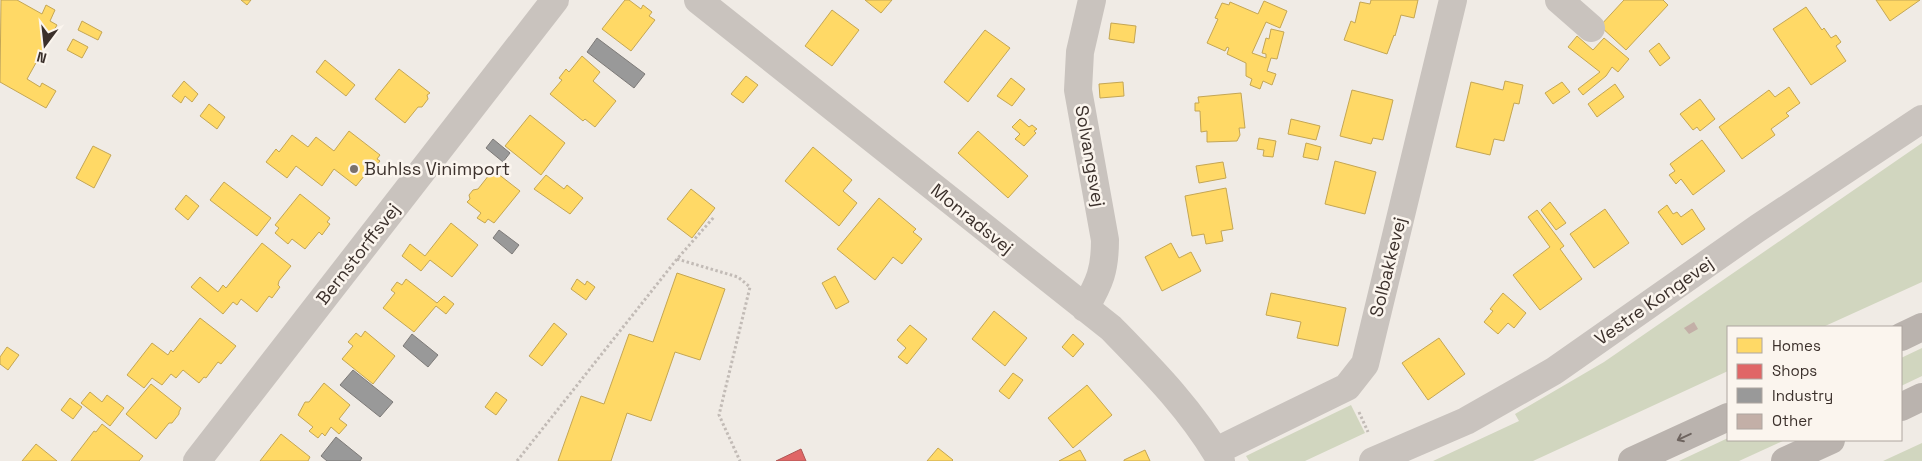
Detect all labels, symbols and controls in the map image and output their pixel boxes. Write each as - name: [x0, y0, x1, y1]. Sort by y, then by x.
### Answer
- north arrow: [20, 20, 70, 70]
- text: N: [35, 48, 49, 67]
- street label: Solvangsvej: [1070, 103, 1111, 208]
- place label: Buhlss Vinimport: [364, 157, 510, 180]
- marker: Buhlss Vinimport: [348, 163, 360, 175]
- street label: Monradsvej: [926, 178, 1018, 259]
- street label: Bernstorffsvej: [311, 198, 404, 309]
- street label: Solbakkevej: [1364, 215, 1411, 319]
- street label: Vestre Kongevej: [1590, 251, 1717, 350]
- legend: [1727, 326, 1902, 441]
- text: Homes: [1772, 336, 1821, 355]
- text: Shops: [1772, 361, 1817, 380]
- text: Industry: [1772, 386, 1833, 405]
- text: Other: [1772, 411, 1813, 430]
- one-way arrow: [1677, 433, 1692, 442]

